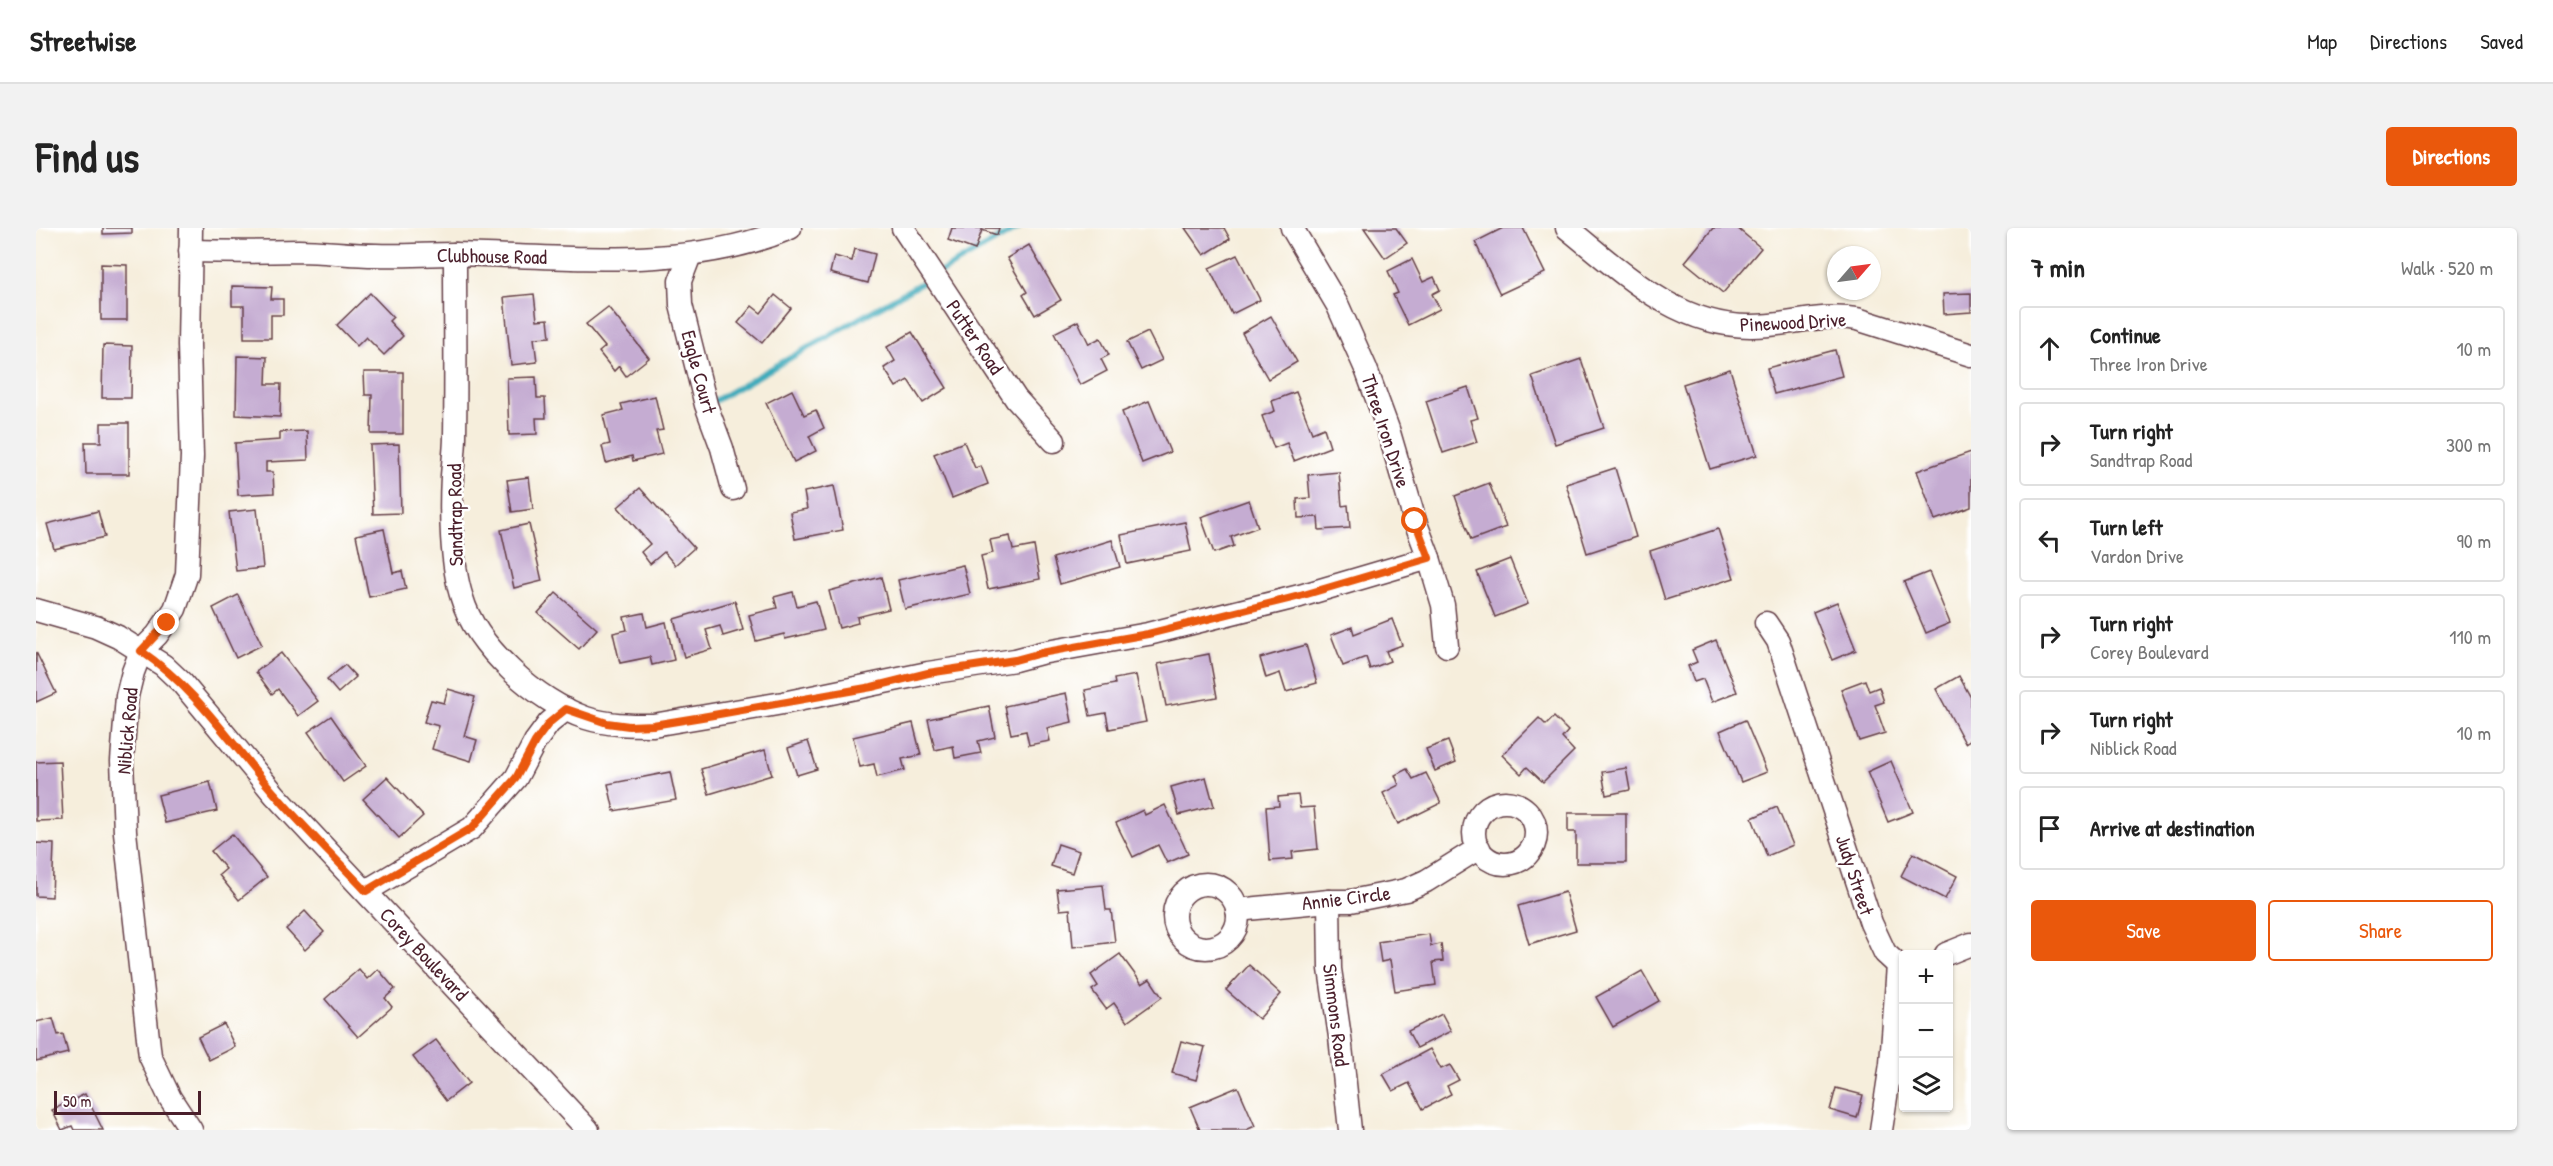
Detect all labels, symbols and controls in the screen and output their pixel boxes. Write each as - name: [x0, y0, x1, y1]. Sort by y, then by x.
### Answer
- text: Streetwise: [30, 22, 136, 60]
- text: Map: [2307, 27, 2337, 56]
- text: Directions: [2370, 27, 2447, 56]
- text: Saved: [2480, 27, 2523, 56]
- button: Directions: [2386, 127, 2517, 186]
- text: Find us: [36, 128, 139, 185]
- street label: Clubhouse Road: [437, 241, 547, 270]
- north arrow: [1827, 246, 1881, 300]
- text: 7 min: [2031, 250, 2085, 285]
- text: Walk · 520 m: [2401, 254, 2493, 281]
- street label: Putter Road: [941, 294, 1010, 379]
- street label: Pinewood Drive: [1739, 305, 1847, 338]
- text: Continue: [2090, 320, 2161, 350]
- street label: Eagle Court: [675, 327, 724, 418]
- icon: ahead: [2033, 332, 2066, 365]
- text: 10 m: [2457, 335, 2491, 362]
- text: Three Iron Drive: [2090, 350, 2208, 377]
- street label: Three Iron Drive: [1355, 371, 1418, 491]
- text: Turn right: [2090, 416, 2173, 446]
- icon: right: [2033, 428, 2066, 461]
- text: 300 m: [2446, 431, 2491, 458]
- text: Sandtrap Road: [2090, 446, 2192, 473]
- street label: Sandtrap Road: [440, 463, 469, 566]
- route start: [1401, 507, 1427, 533]
- text: Turn left: [2090, 512, 2163, 542]
- icon: left: [2033, 524, 2066, 557]
- text: 90 m: [2457, 527, 2491, 554]
- text: Vardon Drive: [2090, 542, 2184, 569]
- text: Turn right: [2090, 608, 2173, 638]
- route end: [153, 609, 179, 635]
- icon: right: [2033, 620, 2066, 653]
- text: 110 m: [2449, 623, 2491, 650]
- text: Corey Boulevard: [2090, 638, 2209, 665]
- street label: Niblick Road: [109, 686, 144, 775]
- text: Turn right: [2090, 704, 2173, 734]
- icon: right: [2033, 716, 2066, 749]
- text: 10 m: [2457, 719, 2491, 746]
- text: Niblick Road: [2090, 734, 2177, 761]
- icon: arrive: [2033, 812, 2066, 845]
- text: Arrive at destination: [2090, 813, 2255, 843]
- street label: Judy Street: [1830, 831, 1881, 919]
- street label: Annie Circle: [1300, 879, 1392, 916]
- button: Save: [2031, 900, 2256, 961]
- button: Share: [2268, 900, 2493, 961]
- street label: Corey Boulevard: [374, 901, 475, 1006]
- map controls: [1899, 950, 1953, 1112]
- button: +: [1899, 950, 1953, 1004]
- street label: Simmons Road: [1317, 962, 1356, 1068]
- button: −: [1899, 1004, 1953, 1058]
- button: layers: [1899, 1058, 1953, 1112]
- scale bar: [54, 1088, 201, 1116]
- text: 50 m: [63, 1090, 92, 1112]

